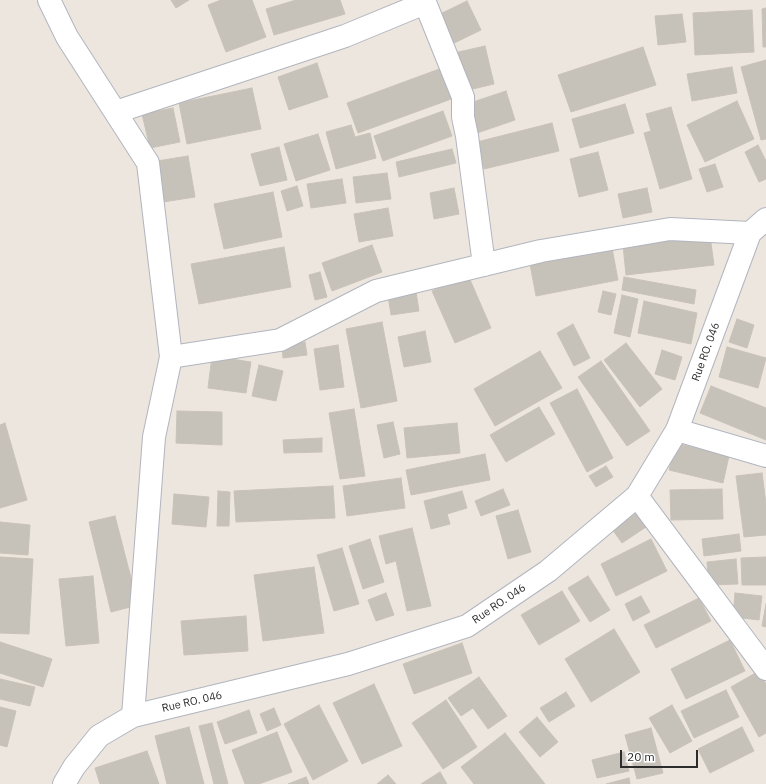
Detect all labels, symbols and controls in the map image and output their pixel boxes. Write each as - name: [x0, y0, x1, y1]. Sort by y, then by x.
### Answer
- street label: Rue RO. 046: [689, 321, 723, 383]
- street label: Rue RO. 046: [470, 581, 528, 627]
- street label: Rue RO. 046: [160, 689, 224, 715]
- scale bar: [622, 742, 700, 768]
- text: 20 m: [627, 749, 655, 764]

